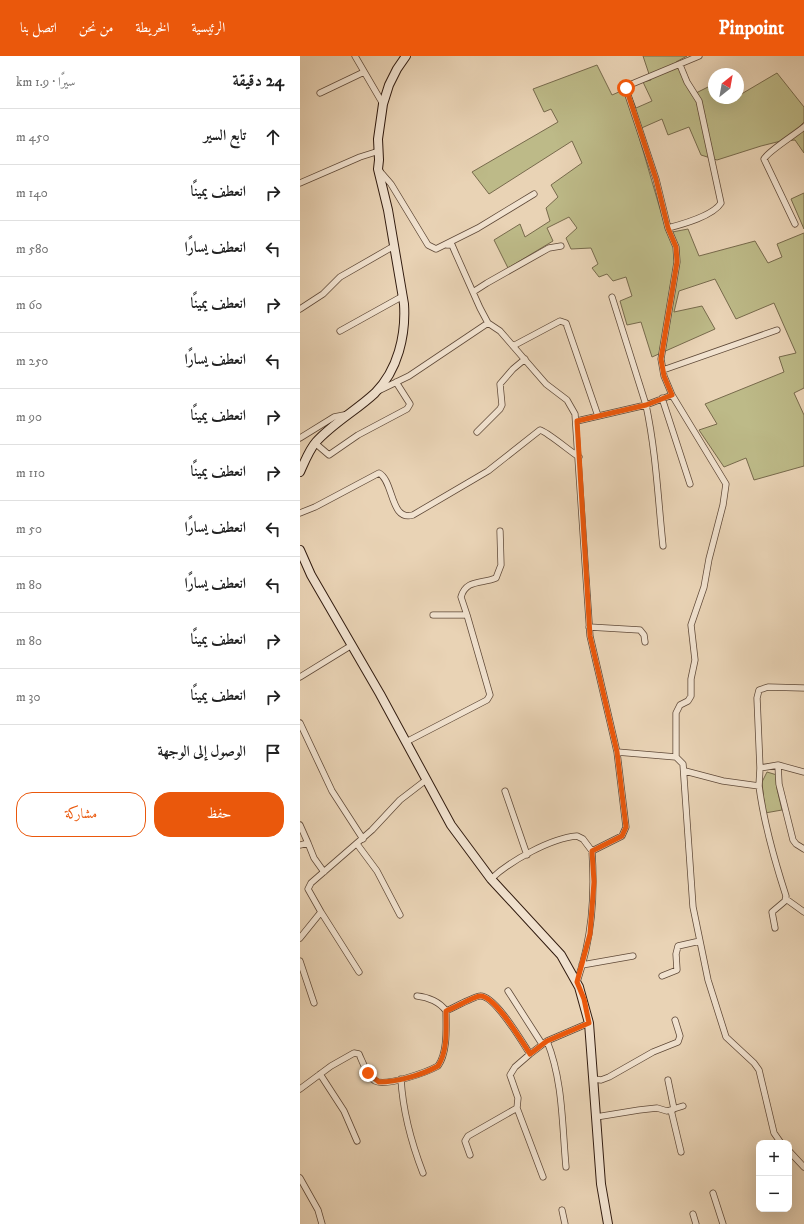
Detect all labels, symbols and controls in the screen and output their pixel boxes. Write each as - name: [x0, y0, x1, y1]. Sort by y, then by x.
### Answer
- text: Pinpoint: [719, 17, 784, 40]
- text: اتصل بنا: [20, 19, 57, 37]
- text: من نحن: [79, 19, 114, 37]
- text: الخريطة: [136, 19, 170, 37]
- text: الرئيسية: [192, 19, 225, 37]
- north arrow: [708, 68, 744, 104]
- text: 24 دقيقة: [233, 70, 284, 92]
- text: سيرًا · 1.9 km: [16, 74, 75, 90]
- route start: [617, 79, 635, 97]
- text: تابع السير: [204, 126, 246, 145]
- icon: ahead: [262, 126, 284, 148]
- text: 450 m: [16, 129, 49, 145]
- text: انعطف يمينًا: [191, 182, 246, 201]
- icon: right: [262, 182, 284, 204]
- text: 140 m: [16, 185, 48, 201]
- text: انعطف يسارًا: [185, 238, 246, 257]
- icon: left: [262, 238, 284, 260]
- text: 580 m: [16, 241, 49, 257]
- text: انعطف يمينًا: [191, 294, 246, 313]
- icon: right: [262, 294, 284, 316]
- text: 60 m: [16, 297, 42, 313]
- text: انعطف يسارًا: [185, 350, 246, 369]
- icon: left: [262, 350, 284, 372]
- text: 250 m: [16, 353, 48, 369]
- text: انعطف يمينًا: [191, 406, 246, 425]
- icon: right: [262, 406, 284, 428]
- text: 90 m: [16, 409, 42, 425]
- text: انعطف يمينًا: [191, 462, 246, 481]
- icon: right: [262, 462, 284, 484]
- text: 110 m: [16, 465, 45, 481]
- text: انعطف يسارًا: [185, 518, 246, 537]
- icon: left: [262, 518, 284, 540]
- text: 50 m: [16, 521, 42, 537]
- text: انعطف يسارًا: [185, 574, 246, 593]
- icon: left: [262, 574, 284, 596]
- text: 80 m: [16, 577, 42, 593]
- text: انعطف يمينًا: [191, 630, 246, 649]
- icon: right: [262, 630, 284, 652]
- text: 80 m: [16, 633, 42, 649]
- text: انعطف يمينًا: [191, 686, 246, 705]
- icon: right: [262, 686, 284, 708]
- text: 30 m: [16, 689, 40, 705]
- text: الوصول إلى الوجهة: [157, 742, 246, 761]
- icon: arrive: [262, 742, 284, 764]
- button: مشاركة: [16, 792, 146, 837]
- button: حفظ: [154, 792, 284, 837]
- route end: [359, 1064, 377, 1082]
- map controls: [756, 1140, 792, 1212]
- button: +: [756, 1140, 792, 1176]
- button: −: [756, 1176, 792, 1212]

